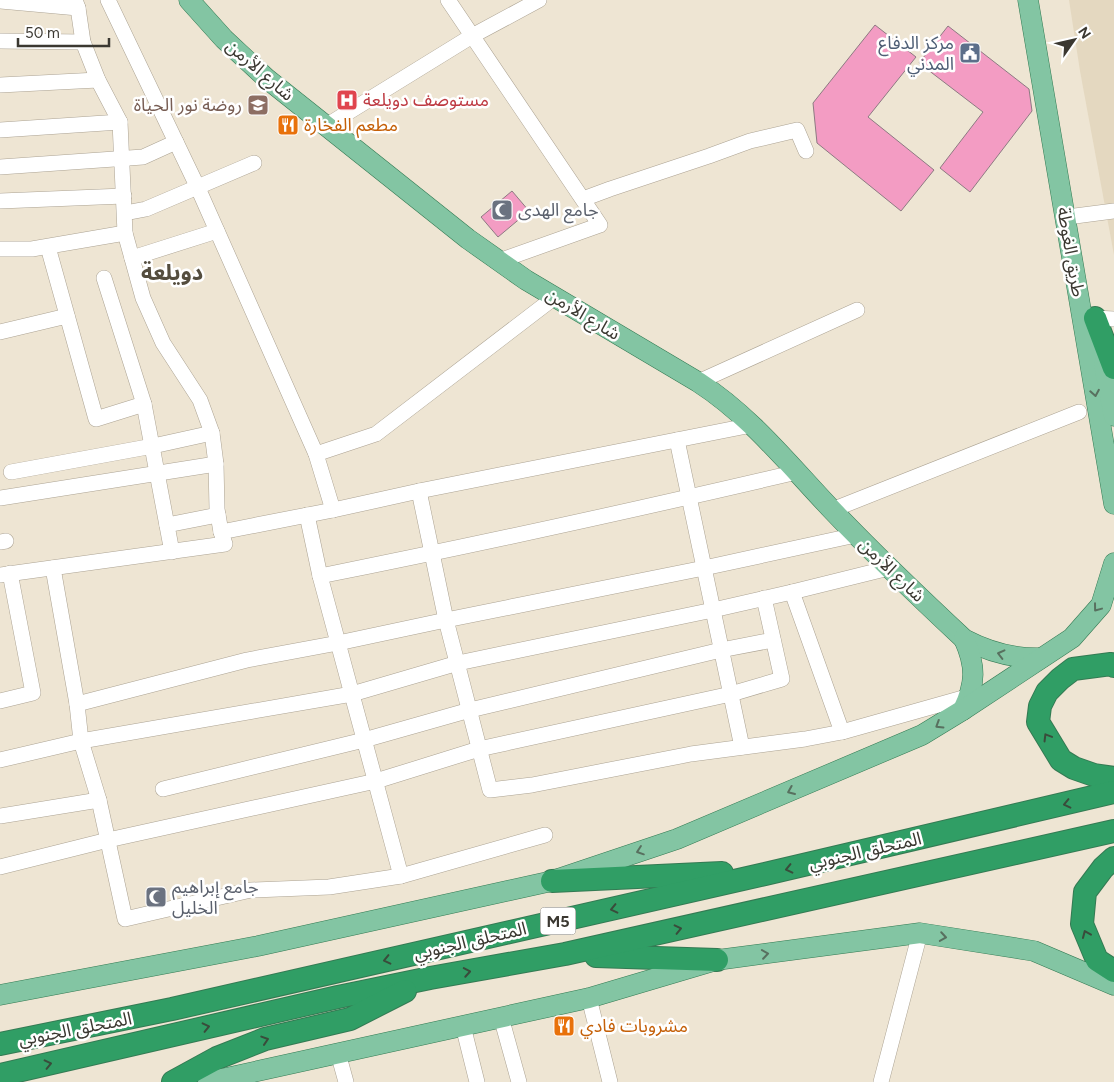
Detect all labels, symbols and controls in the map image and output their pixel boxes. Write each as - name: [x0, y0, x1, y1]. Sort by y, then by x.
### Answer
- scale bar: [18, 15, 109, 47]
- north arrow: [1049, 15, 1099, 65]
- text: 50 m: [25, 24, 60, 42]
- text: N: [1074, 24, 1094, 42]
- place label: مركز الدفاع المدني: [878, 32, 954, 77]
- street label: شارع الأرمن: [220, 35, 298, 108]
- public building icon: مركز الدفاع المدني: [958, 41, 982, 65]
- hospital icon: مستوصف دويلعة: [335, 88, 359, 112]
- place label: مستوصف دويلعة: [363, 89, 489, 111]
- school or university icon: روضة نور الحياة: [246, 93, 270, 117]
- place label: روضة نور الحياة: [134, 94, 242, 116]
- restaurant icon: مطعم الفخارة: [276, 113, 300, 137]
- place label: مطعم الفخارة: [304, 114, 398, 138]
- mosque icon: جامع الهدى: [490, 198, 514, 222]
- place label: جامع الهدى: [518, 199, 599, 224]
- street label: طريق الغوطة: [1052, 205, 1090, 299]
- district label: دويلعة: [141, 259, 203, 286]
- street label: شارع الأرمن: [540, 283, 624, 347]
- one-way arrow: [1090, 389, 1100, 397]
- street label: شارع الأرمن: [853, 533, 929, 609]
- one-way arrow: [1094, 602, 1103, 612]
- one-way arrow: [997, 649, 1006, 660]
- one-way arrow: [935, 718, 944, 728]
- one-way arrow: [1044, 733, 1054, 742]
- one-way arrow: [787, 784, 796, 795]
- one-way arrow: [1062, 798, 1071, 809]
- street label: المتحلق الجنوبي: [806, 827, 924, 877]
- one-way arrow: [636, 846, 645, 856]
- one-way arrow: [785, 863, 794, 874]
- place label: جامع إبراهيم الخليل: [172, 876, 259, 919]
- mosque icon: جامع إبراهيم الخليل: [144, 885, 168, 909]
- one-way arrow: [609, 903, 618, 914]
- road number: M5: [540, 908, 576, 934]
- street label: المتحلق الجنوبي: [411, 917, 529, 967]
- one-way arrow: [674, 924, 683, 935]
- one-way arrow: [1081, 930, 1092, 939]
- one-way arrow: [939, 931, 948, 941]
- one-way arrow: [761, 949, 769, 960]
- one-way arrow: [382, 954, 391, 965]
- one-way arrow: [463, 967, 472, 977]
- street label: المتحلق الجنوبي: [16, 1007, 134, 1053]
- restaurant icon: مشروبات فادي: [552, 1014, 576, 1038]
- place label: مشروبات فادي: [580, 1015, 688, 1039]
- one-way arrow: [201, 1022, 210, 1033]
- one-way arrow: [260, 1036, 268, 1046]
- one-way arrow: [43, 1059, 52, 1070]

